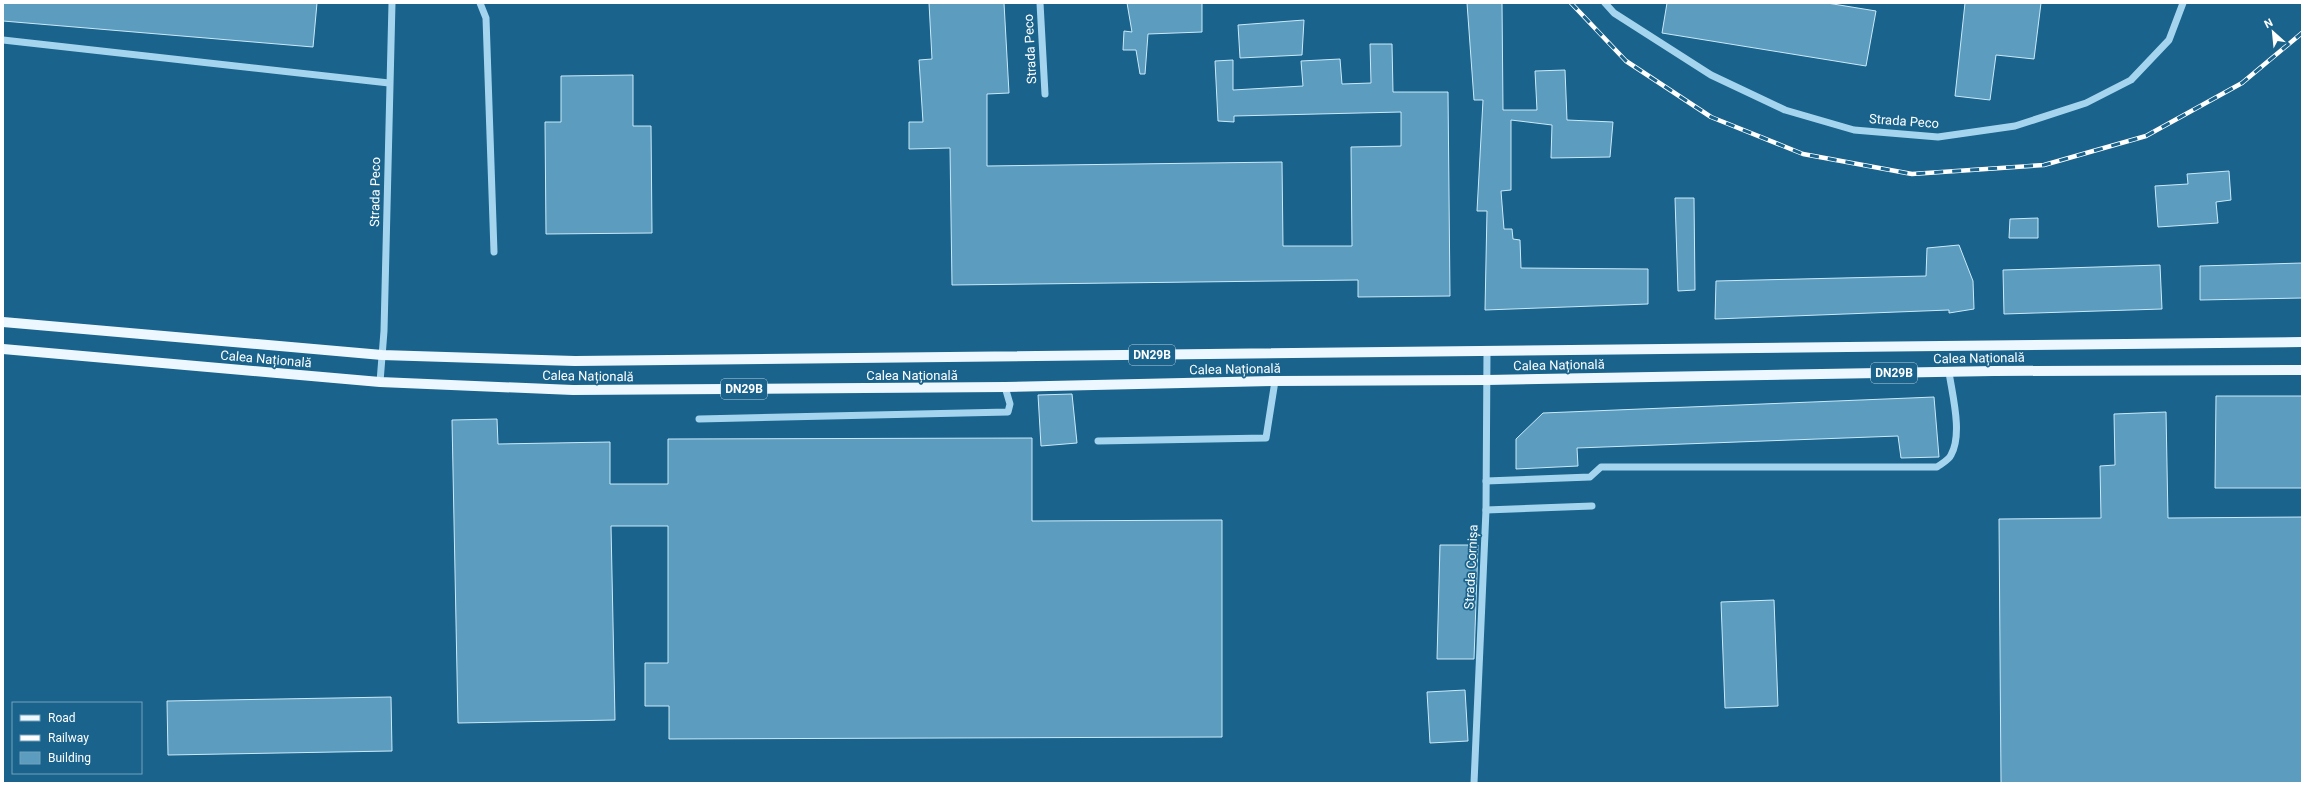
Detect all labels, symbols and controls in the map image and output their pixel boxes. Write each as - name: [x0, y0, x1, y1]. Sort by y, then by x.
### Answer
- north arrow: [2253, 12, 2293, 52]
- street label: Strada Peco: [1021, 14, 1039, 84]
- text: N: [2262, 16, 2275, 31]
- street label: Strada Peco: [1869, 111, 1939, 131]
- street label: Strada Peco: [367, 157, 383, 227]
- road number: DN29B: [1129, 345, 1175, 365]
- street label: Calea Națională: [220, 348, 312, 371]
- street label: Calea Națională: [1933, 350, 2025, 367]
- street label: Calea Națională: [1513, 357, 1605, 374]
- street label: Calea Națională: [1189, 361, 1281, 378]
- road number: DN29B: [1871, 363, 1917, 383]
- street label: Calea Națională: [542, 368, 634, 385]
- street label: Calea Națională: [866, 368, 958, 384]
- road number: DN29B: [721, 379, 767, 399]
- street label: Strada Cornișa: [1461, 524, 1482, 610]
- legend: [12, 702, 142, 774]
- text: Road: [48, 711, 76, 725]
- text: Railway: [48, 731, 89, 745]
- text: Building: [48, 751, 91, 765]

